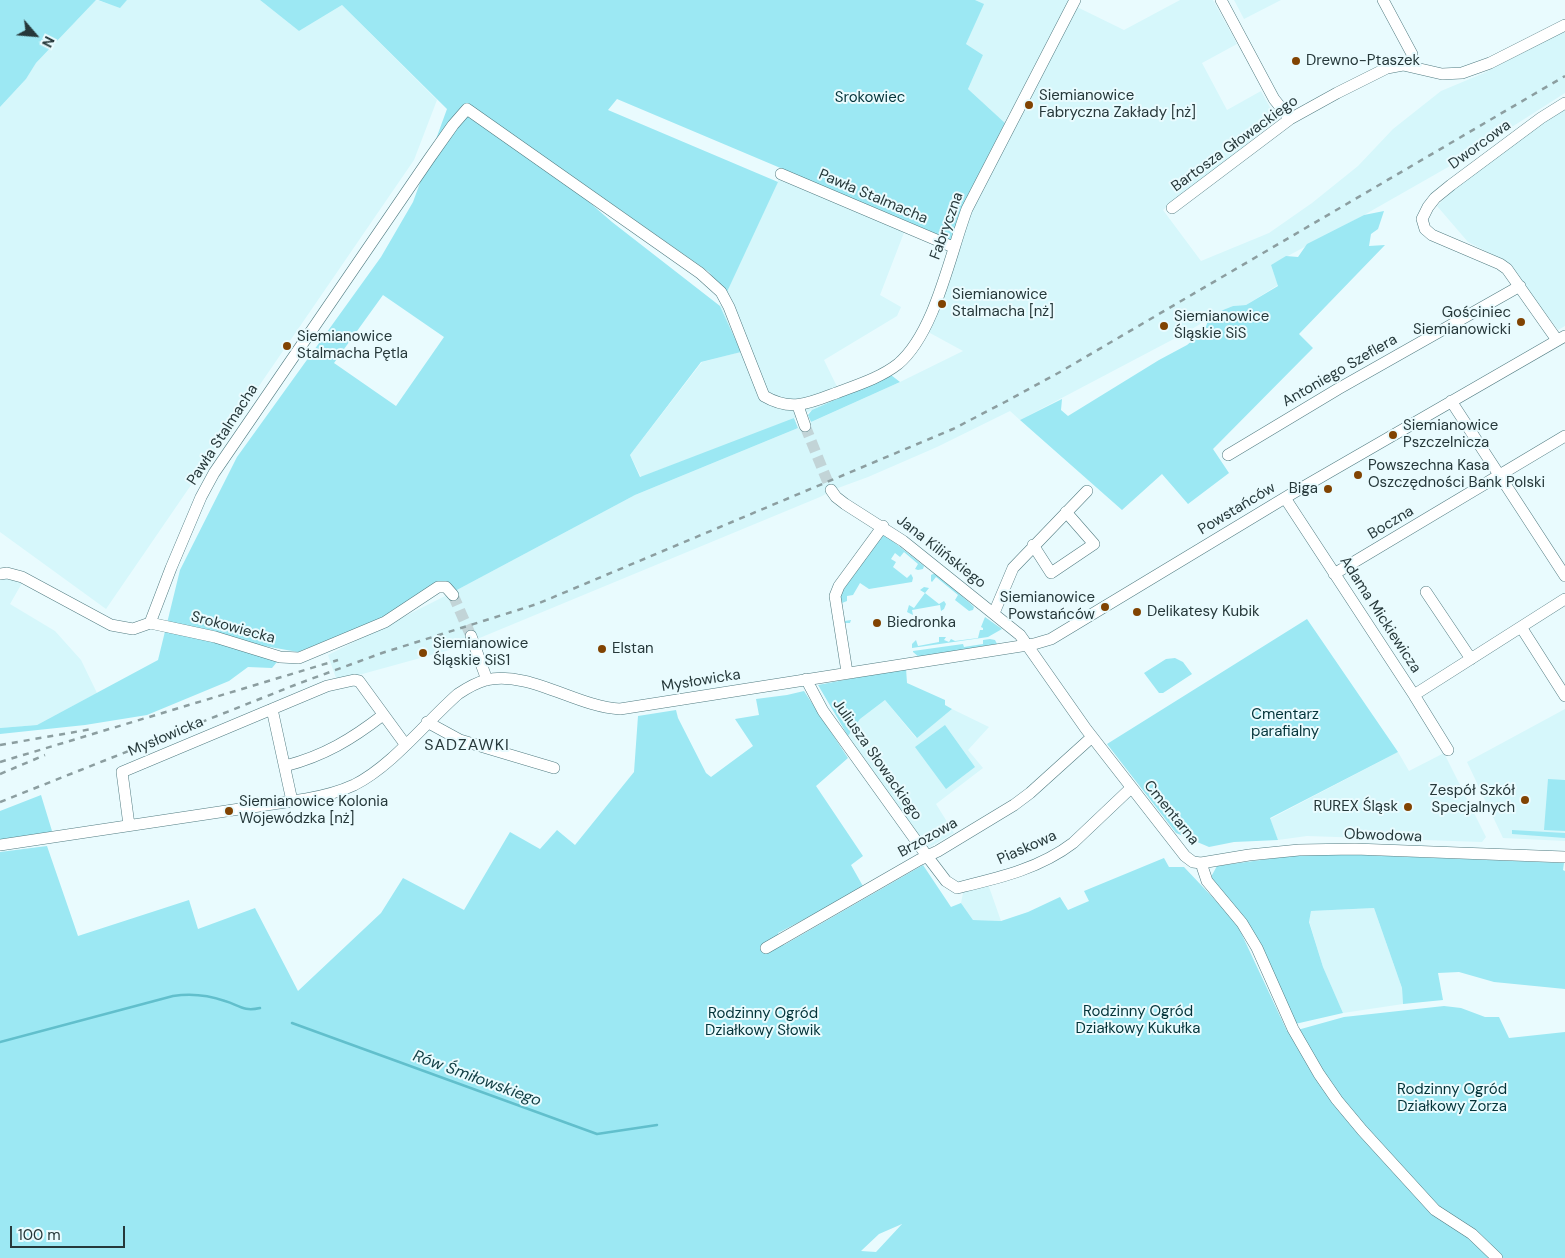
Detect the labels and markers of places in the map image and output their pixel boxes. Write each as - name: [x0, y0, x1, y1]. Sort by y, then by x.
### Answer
- place label: Drewno-Ptaszek: [1306, 52, 1420, 70]
- marker: Drewno-Ptaszek: [1290, 55, 1302, 67]
- place label: Siemianowice Fabryczna Zakłady [nż]: [1039, 87, 1196, 122]
- marker: Siemianowice Fabryczna Zakłady [nż]: [1023, 99, 1035, 111]
- place label: Siemianowice Stalmacha [nż]: [952, 286, 1054, 321]
- marker: Siemianowice Stalmacha [nż]: [936, 298, 948, 310]
- place label: Gościniec Siemianowicki: [1413, 304, 1511, 339]
- place label: Siemianowice Śląskie SiS: [1174, 308, 1269, 343]
- marker: Gościniec Siemianowicki: [1515, 316, 1527, 328]
- marker: Siemianowice Śląskie SiS: [1158, 320, 1170, 332]
- place label: Siemianowice Stalmacha Pętla: [297, 328, 408, 363]
- marker: Siemianowice Stalmacha Pętla: [281, 340, 293, 352]
- place label: Siemianowice Pszczelnicza: [1403, 417, 1498, 452]
- marker: Siemianowice Pszczelnicza: [1387, 429, 1399, 441]
- place label: Powszechna Kasa Oszczędności Bank Polski: [1368, 457, 1545, 492]
- marker: Powszechna Kasa Oszczędności Bank Polski: [1352, 469, 1364, 481]
- place label: Biga: [1289, 480, 1318, 498]
- marker: Biga: [1322, 483, 1334, 495]
- place label: Siemianowice Powstańców: [1000, 589, 1095, 624]
- marker: Siemianowice Powstańców: [1099, 601, 1111, 613]
- place label: Delikatesy Kubik: [1147, 603, 1260, 621]
- marker: Delikatesy Kubik: [1131, 606, 1143, 618]
- place label: Biedronka: [887, 614, 956, 632]
- marker: Biedronka: [871, 617, 883, 629]
- place label: Siemianowice Śląskie SiS1: [433, 635, 528, 670]
- place label: Elstan: [612, 640, 654, 658]
- marker: Elstan: [596, 643, 608, 655]
- marker: Siemianowice Śląskie SiS1: [417, 647, 429, 659]
- place label: Zespół Szkół Specjalnych: [1430, 782, 1515, 817]
- place label: Siemianowice Kolonia Wojewódzka [nż]: [239, 793, 388, 828]
- marker: Zespół Szkół Specjalnych: [1519, 794, 1531, 806]
- place label: RUREX Śląsk: [1314, 798, 1398, 816]
- marker: RUREX Śląsk: [1402, 801, 1414, 813]
- marker: Siemianowice Kolonia Wojewódzka [nż]: [223, 805, 235, 817]

